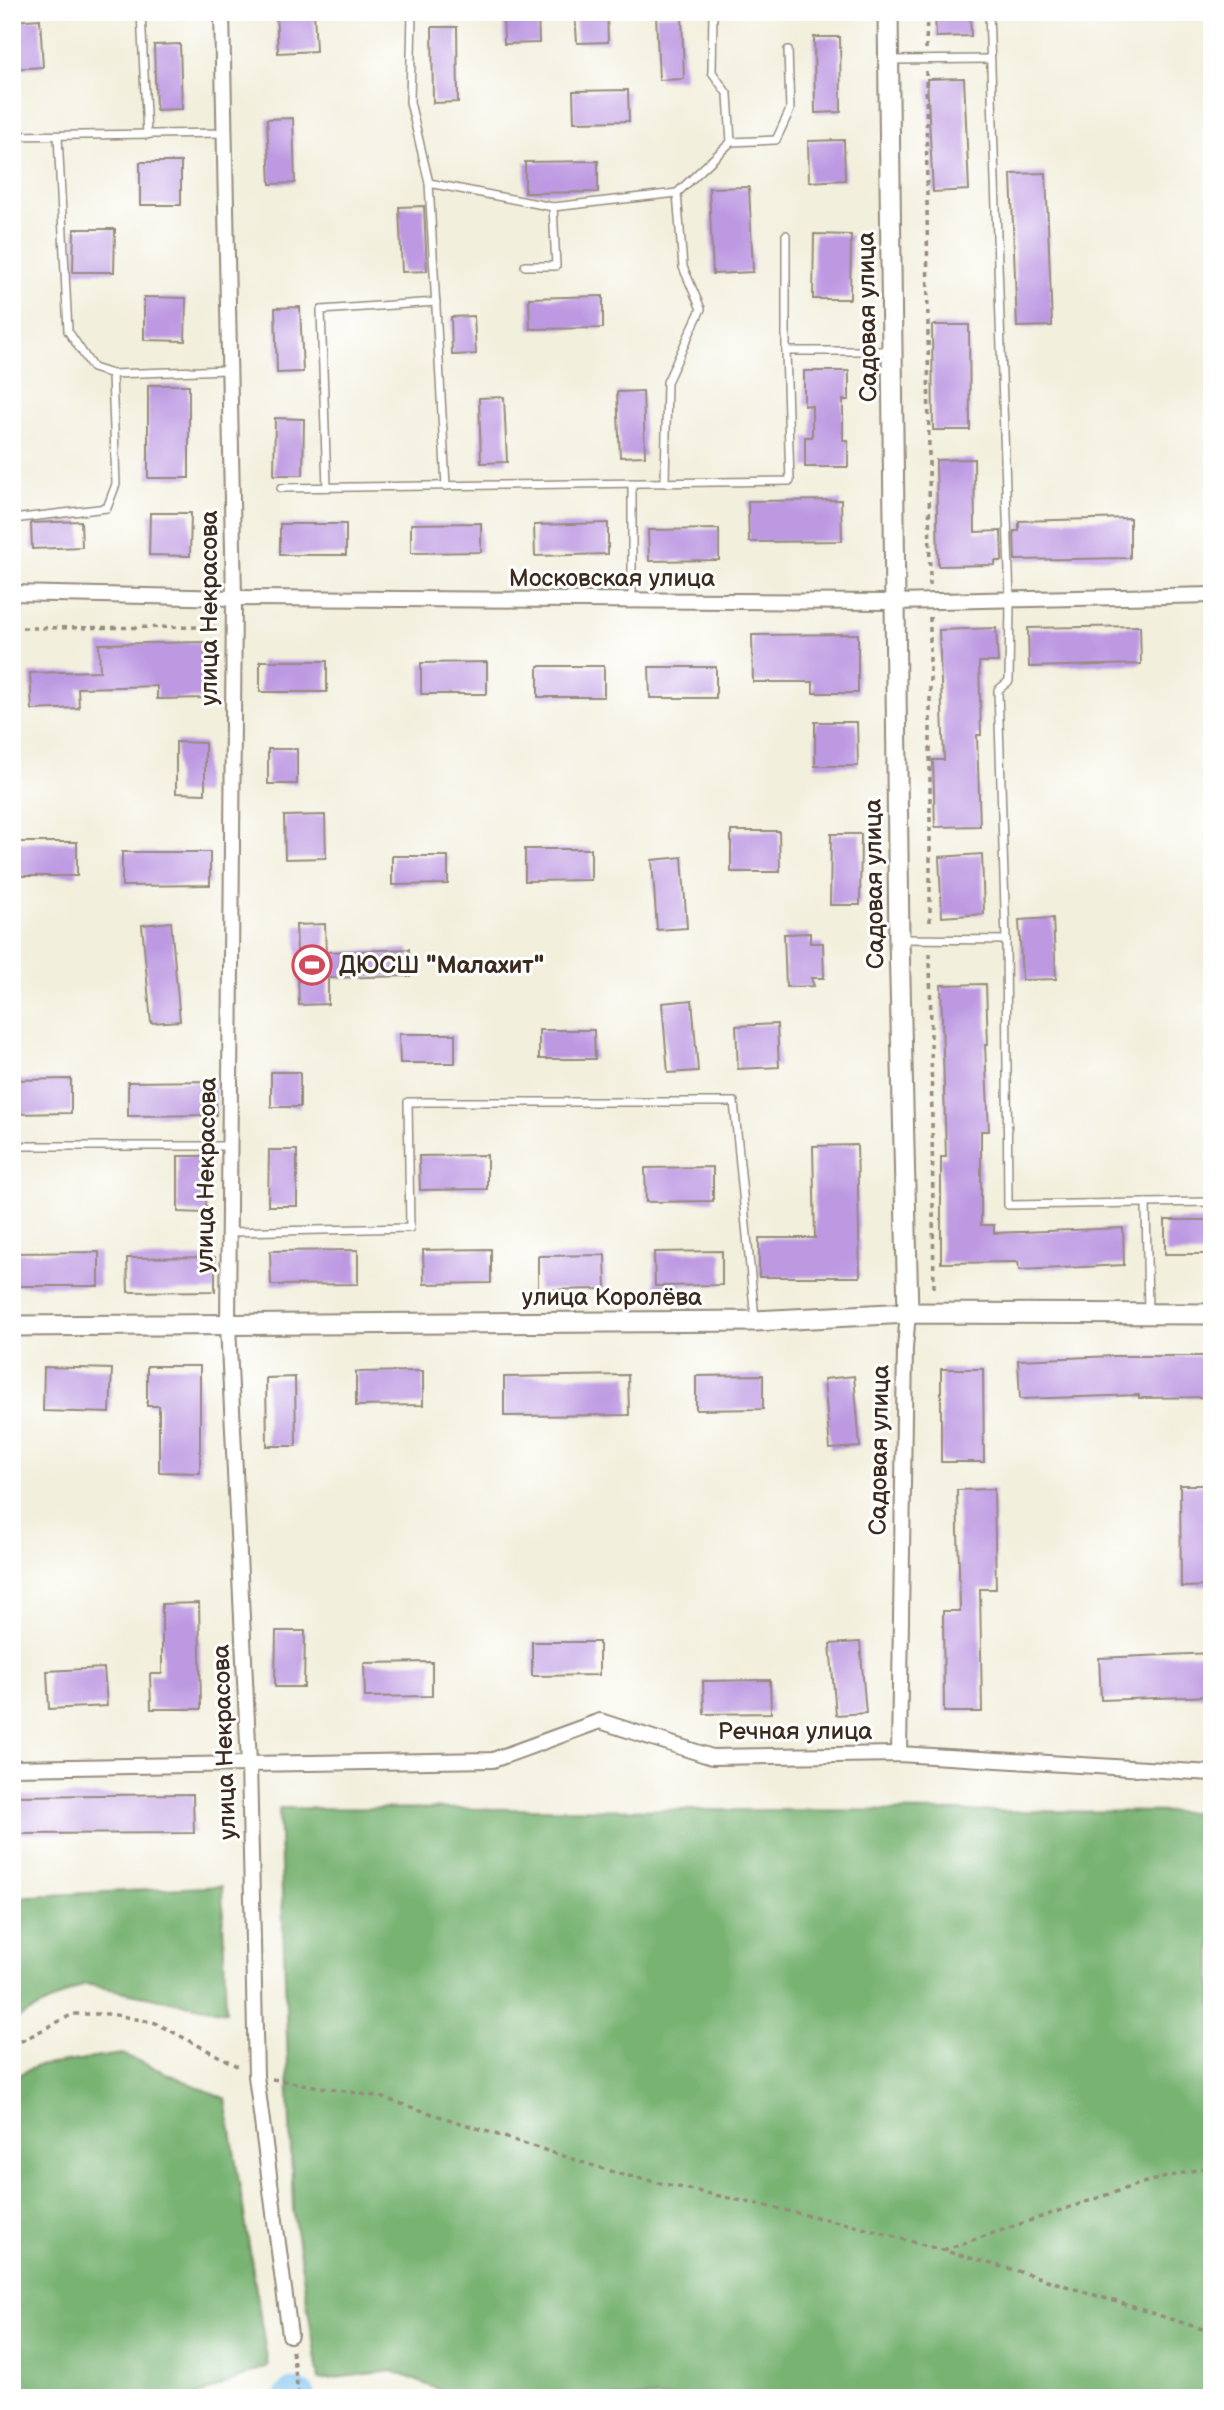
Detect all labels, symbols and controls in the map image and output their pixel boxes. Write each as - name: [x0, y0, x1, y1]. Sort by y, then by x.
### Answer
- street label: Садовая улица: [852, 232, 883, 402]
- street label: улица Некрасова: [195, 510, 224, 706]
- street label: Московская улица: [509, 564, 715, 593]
- street label: Садовая улица: [859, 799, 890, 969]
- sports icon: ДЮСШ "Малахит": [291, 944, 333, 986]
- place label: ДЮСШ "Малахит": [339, 951, 544, 980]
- street label: улица Некрасова: [190, 1077, 223, 1273]
- street label: улица Королёва: [522, 1283, 702, 1312]
- street label: Садовая улица: [864, 1365, 895, 1535]
- street label: улица Некрасова: [207, 1644, 242, 1840]
- street label: Речная улица: [718, 1717, 872, 1746]

